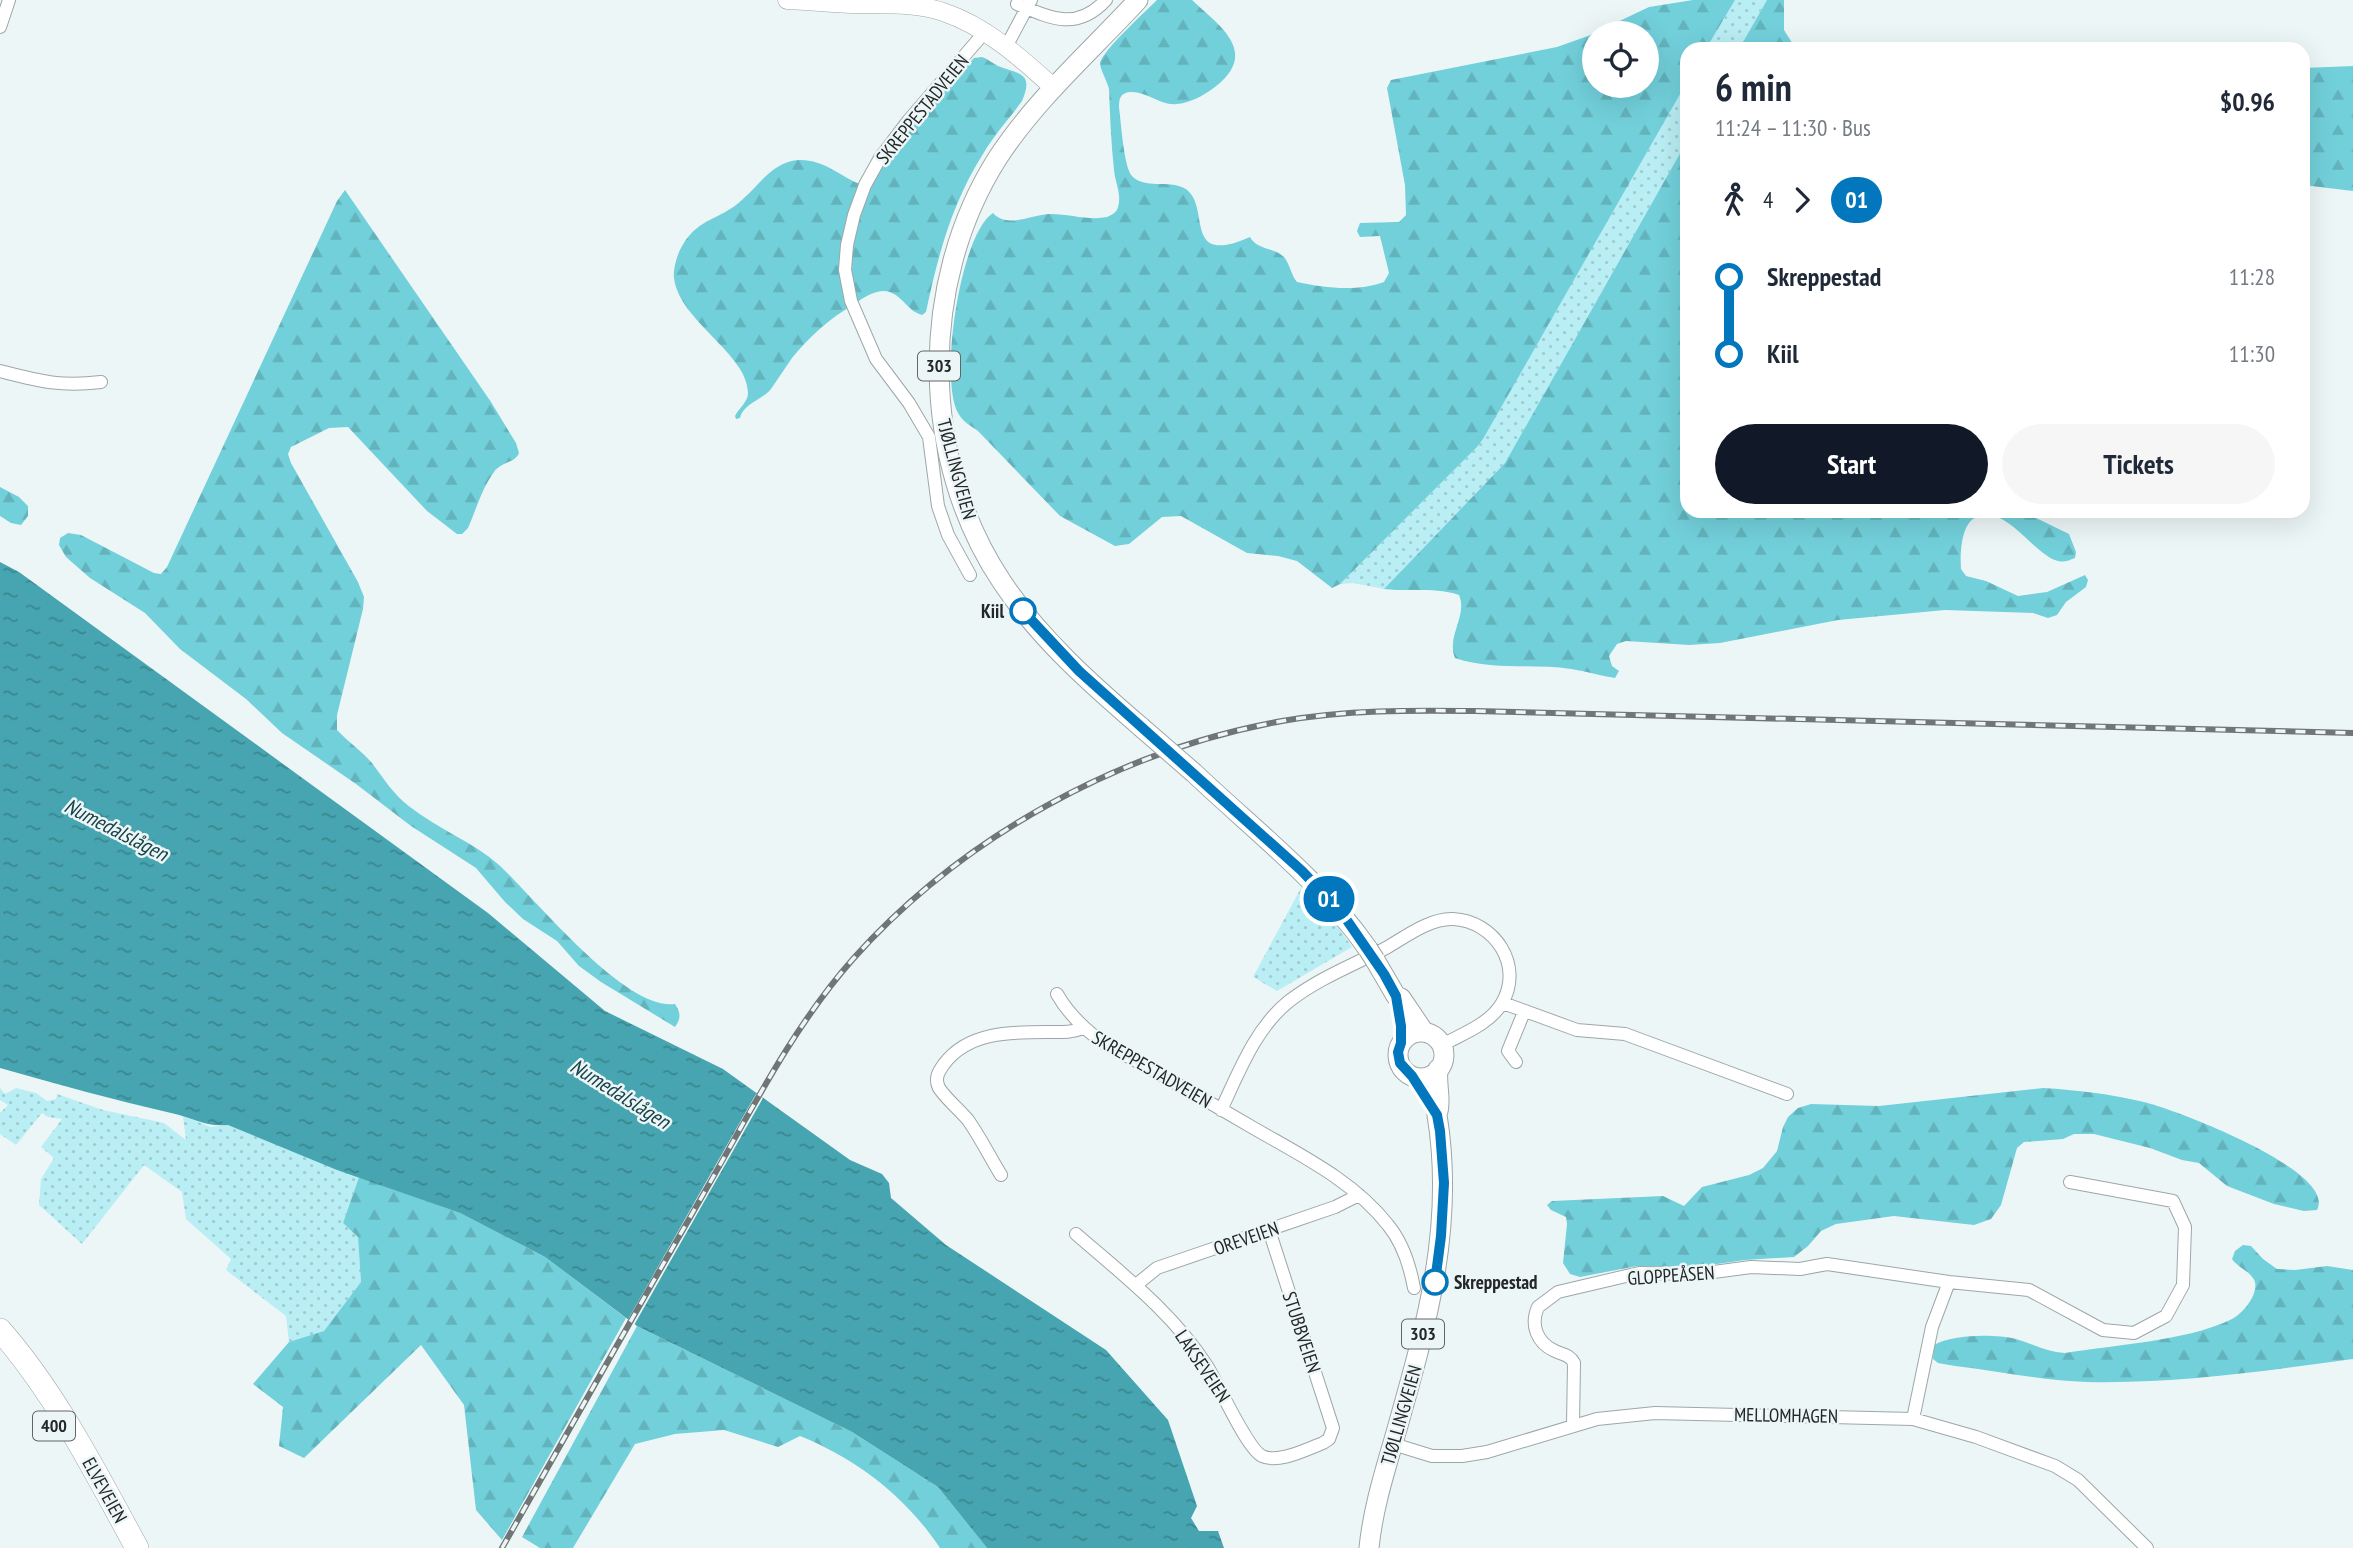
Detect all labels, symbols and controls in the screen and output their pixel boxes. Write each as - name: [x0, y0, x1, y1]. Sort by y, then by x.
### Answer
- map controls: [1582, 21, 1659, 98]
- button: locate: [1582, 21, 1659, 98]
- street label: SKREPPESTADVEIEN: [871, 49, 973, 169]
- text: 6 min: [1715, 62, 1792, 111]
- text: $0.96: [2220, 85, 2275, 118]
- text: 11:24 – 11:30 · Bus: [1715, 113, 1871, 142]
- icon: walk: [1715, 181, 1753, 219]
- icon: forward: [1783, 181, 1821, 219]
- text: 01: [1845, 184, 1868, 215]
- text: 4: [1763, 185, 1773, 214]
- text: Skreppestad: [1767, 260, 1881, 293]
- text: 11:28: [2229, 262, 2275, 291]
- text: Kiil: [1767, 337, 1799, 370]
- text: 11:30: [2229, 339, 2275, 368]
- road number: 303: [918, 352, 960, 380]
- street label: TJØLLINGVEIEN: [932, 416, 982, 522]
- button: Start: [1715, 424, 1988, 504]
- button: Tickets: [2002, 424, 2275, 504]
- marker: Kiil: [1010, 598, 1036, 624]
- place label: Kiil: [981, 599, 1004, 623]
- water label: Numedalslågen: [60, 792, 174, 868]
- line badge: 01: [1298, 876, 1360, 922]
- text: 01: [1318, 883, 1340, 914]
- street label: SKREPPESTADVEIEN: [1088, 1025, 1216, 1113]
- water label: Numedalslågen: [565, 1052, 677, 1136]
- street label: OREVEIEN: [1210, 1216, 1282, 1260]
- street label: GLOPPEÅSEN: [1627, 1260, 1715, 1290]
- marker: Skreppestad: [1422, 1269, 1448, 1295]
- place label: Skreppestad: [1454, 1270, 1537, 1294]
- street label: STUBBVEIEN: [1278, 1288, 1326, 1376]
- road number: 303: [1402, 1320, 1444, 1349]
- street label: LAKSEVEIEN: [1170, 1325, 1236, 1407]
- street label: TJØLLINGVEIEN: [1375, 1362, 1427, 1468]
- street label: MELLOMHAGEN: [1734, 1402, 1838, 1428]
- road number: 400: [33, 1412, 75, 1441]
- street label: ELVEVEIEN: [77, 1453, 133, 1527]

